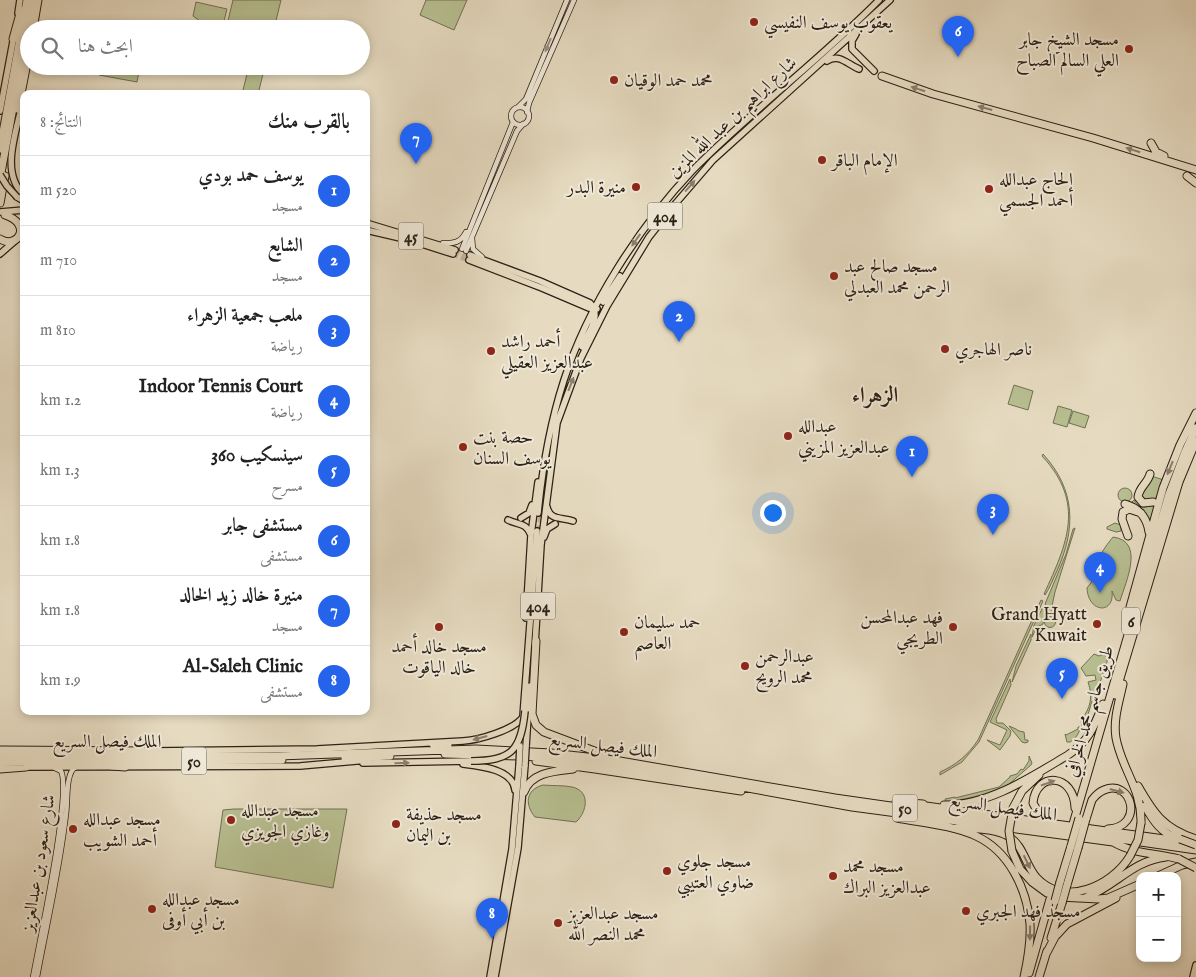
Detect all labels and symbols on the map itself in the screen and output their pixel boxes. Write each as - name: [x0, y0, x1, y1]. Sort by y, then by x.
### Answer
- place label: يعقوب يوسف النفيسي: [764, 12, 894, 39]
- marker: يعقوب يوسف النفيسي: [748, 16, 760, 28]
- pin: 6: [942, 16, 974, 57]
- place label: مسجد الشيخ جابر العلي السالم الصباح: [1016, 29, 1119, 77]
- one-way arrow: [544, 38, 552, 53]
- marker: مسجد الشيخ جابر العلي السالم الصباح: [1123, 43, 1135, 55]
- street label: شارع ابراهيم بن عبد الله المزين: [661, 49, 806, 188]
- place label: محمد حمد الوقيان: [624, 70, 712, 93]
- marker: محمد حمد الوقيان: [608, 74, 620, 86]
- one-way arrow: [911, 85, 926, 92]
- one-way arrow: [977, 104, 992, 112]
- pin: 7: [400, 123, 432, 164]
- one-way arrow: [1125, 146, 1140, 153]
- place label: الإمام الباقر: [830, 150, 898, 176]
- marker: الإمام الباقر: [816, 154, 828, 166]
- place label: الحاج عبدالله أحمد الجسمي: [999, 169, 1074, 217]
- place label: منيرة البدر: [565, 177, 626, 200]
- one-way arrow: [685, 180, 696, 193]
- marker: منيرة البدر: [630, 181, 642, 193]
- marker: الحاج عبدالله أحمد الجسمي: [983, 183, 995, 195]
- road number: 404: [648, 202, 682, 230]
- road number: 45: [398, 222, 424, 250]
- one-way arrow: [631, 233, 641, 247]
- place label: مسجد صالح عبد الرحمن محمد العبدلي: [844, 256, 950, 302]
- marker: مسجد صالح عبد الرحمن محمد العبدلي: [828, 270, 840, 282]
- pin: 2: [663, 301, 695, 342]
- place label: أحمد راشد عبدالعزيز العقيلي: [501, 328, 593, 379]
- place label: ناصر الهاجري: [955, 339, 1032, 364]
- marker: ناصر الهاجري: [939, 343, 951, 355]
- marker: أحمد راشد عبدالعزيز العقيلي: [485, 345, 497, 357]
- one-way arrow: [567, 376, 575, 391]
- district label: الزهراء: [852, 382, 898, 410]
- place label: عبدالله عبدالعزيز المزيني: [798, 416, 890, 463]
- place label: حصة بنت يوسف السنان: [473, 427, 553, 471]
- marker: عبدالله عبدالعزيز المزيني: [782, 430, 794, 442]
- pin: 1: [896, 436, 928, 477]
- marker: حصة بنت يوسف السنان: [457, 441, 469, 453]
- one-way arrow: [1166, 461, 1173, 476]
- pin: 3: [977, 494, 1009, 535]
- your location: [760, 500, 786, 526]
- pin: 4: [1084, 552, 1116, 593]
- road number: 404: [520, 592, 556, 620]
- place label: Grand Hyatt Kuwait: [991, 604, 1087, 648]
- place label: فهد عبدالمحسن الطريجي: [860, 607, 943, 655]
- road number: 6: [1122, 608, 1140, 634]
- place label: حمد سليمان العاصم: [634, 612, 700, 661]
- marker: Grand Hyatt Kuwait: [1091, 618, 1103, 630]
- marker: مسجد خالد أحمد خالد الياقوت: [433, 621, 445, 633]
- marker: فهد عبدالمحسن الطريجي: [947, 621, 959, 633]
- marker: حمد سليمان العاصم: [618, 626, 630, 638]
- place label: مسجد خالد أحمد خالد الياقوت: [391, 633, 487, 680]
- street label: طريق جاسم محمد الخرافي: [1061, 643, 1125, 781]
- place label: عبدالرحمن محمد الرويح: [755, 646, 814, 693]
- pin: 5: [1046, 658, 1078, 699]
- marker: عبدالرحمن محمد الرويح: [739, 660, 751, 672]
- street label: الملك فيصل السريع: [547, 728, 658, 768]
- street label: الملك فيصل السريع: [53, 731, 162, 757]
- one-way arrow: [472, 734, 487, 742]
- road number: 50: [182, 748, 206, 774]
- one-way arrow: [394, 759, 410, 767]
- one-way arrow: [1041, 779, 1056, 787]
- one-way arrow: [1109, 787, 1124, 795]
- street label: الملك فيصل السريع: [947, 790, 1058, 830]
- street label: شارع سعود بن عبدالعزيز: [17, 793, 64, 936]
- road number: 50: [892, 794, 918, 821]
- place label: مسجد عبدالله وغازي الجويزي: [241, 800, 329, 846]
- place label: مسجد حذيفة بن اليمان: [406, 804, 482, 848]
- place label: مسجد عبدالله أحمد الشويب: [83, 809, 161, 853]
- marker: مسجد عبدالله وغازي الجويزي: [225, 814, 237, 826]
- marker: مسجد حذيفة بن اليمان: [390, 818, 402, 830]
- marker: مسجد عبدالله أحمد الشويب: [67, 823, 79, 835]
- place label: مسجد جلوي ضاوي العتيبي: [677, 851, 754, 899]
- one-way arrow: [1024, 855, 1032, 869]
- place label: مسجد محمد عبدالعزيز البراك: [843, 856, 931, 900]
- marker: مسجد جلوي ضاوي العتيبي: [661, 865, 673, 877]
- marker: مسجد محمد عبدالعزيز البراك: [827, 870, 839, 882]
- place label: مسجد عبدالله بن أبي أوفى: [162, 889, 240, 935]
- pin: 8: [476, 898, 508, 939]
- place label: مسجد فهد الجبري: [976, 901, 1081, 926]
- marker: مسجد عبدالله بن أبي أوفى: [146, 903, 158, 915]
- place label: مسجد عبدالعزيز محمد النصر الله: [566, 903, 659, 947]
- marker: مسجد فهد الجبري: [960, 905, 972, 917]
- marker: مسجد عبدالعزيز محمد النصر الله: [552, 917, 564, 929]
- one-way arrow: [1026, 925, 1034, 941]

